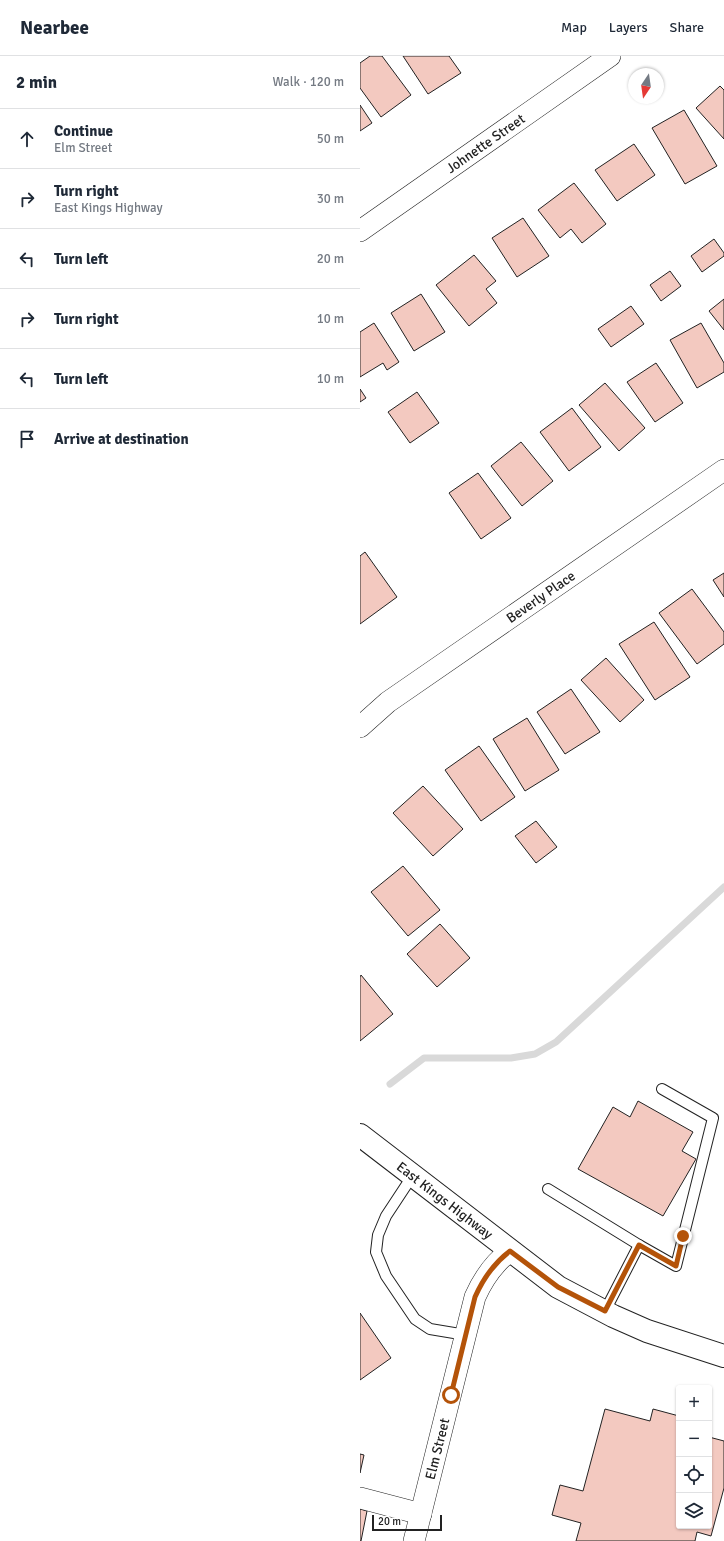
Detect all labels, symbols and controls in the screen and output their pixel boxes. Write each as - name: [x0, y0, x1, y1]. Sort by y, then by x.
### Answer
- text: Nearbee: [20, 16, 89, 40]
- text: Map: [561, 19, 587, 36]
- text: Layers: [609, 19, 648, 36]
- text: Share: [670, 19, 704, 36]
- north arrow: [628, 68, 664, 104]
- text: 2 min: [16, 72, 57, 93]
- text: Walk · 120 m: [273, 74, 344, 90]
- street label: Johnette Street: [443, 110, 528, 177]
- text: Continue: [54, 122, 113, 140]
- icon: ahead: [16, 128, 38, 150]
- text: 50 m: [317, 131, 344, 147]
- text: Elm Street: [54, 140, 112, 156]
- text: Turn right: [54, 182, 119, 200]
- icon: right: [16, 188, 38, 210]
- text: 30 m: [317, 191, 344, 207]
- text: East Kings Highway: [54, 200, 163, 216]
- icon: left: [16, 248, 38, 270]
- text: Turn left: [54, 250, 108, 268]
- text: 20 m: [317, 251, 344, 267]
- icon: right: [16, 308, 38, 330]
- text: Turn right: [54, 310, 119, 328]
- text: 10 m: [317, 311, 344, 327]
- icon: left: [16, 368, 38, 390]
- text: Turn left: [54, 370, 108, 388]
- text: 10 m: [317, 371, 344, 387]
- icon: arrive: [16, 428, 38, 450]
- text: Arrive at destination: [54, 430, 189, 448]
- street label: Beverly Place: [503, 567, 578, 626]
- street label: East Kings Highway: [393, 1158, 497, 1243]
- route end: [674, 1227, 692, 1245]
- map controls: [676, 1385, 712, 1529]
- button: +: [676, 1385, 712, 1421]
- route start: [442, 1386, 460, 1404]
- street label: Elm Street: [421, 1416, 453, 1481]
- button: −: [676, 1421, 712, 1457]
- button: locate: [676, 1457, 712, 1493]
- button: layers: [676, 1493, 712, 1529]
- scale bar: [372, 1513, 442, 1532]
- text: 20 m: [378, 1515, 401, 1528]

